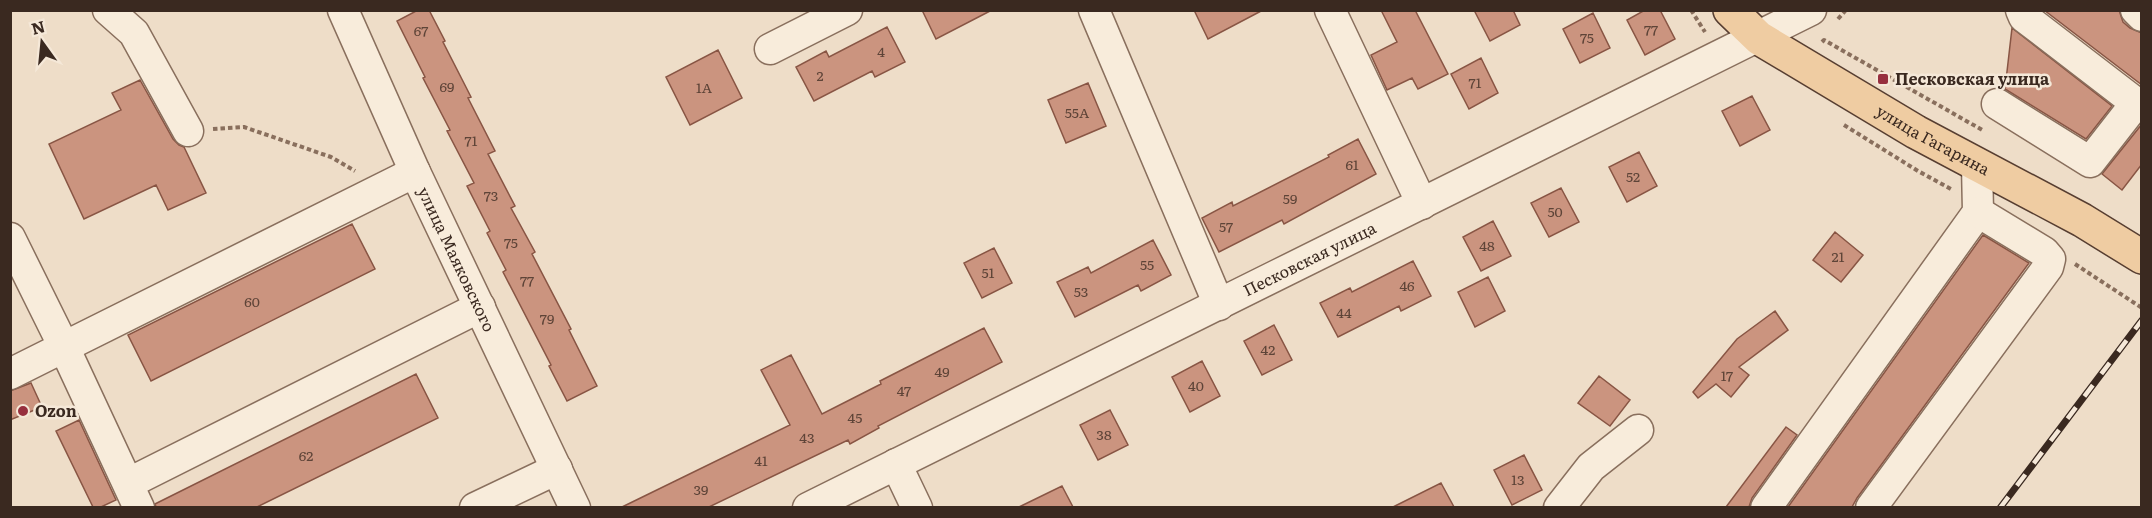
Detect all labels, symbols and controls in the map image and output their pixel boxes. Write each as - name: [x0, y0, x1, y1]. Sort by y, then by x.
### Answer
- north arrow: [12, 12, 72, 72]
- text: N: [28, 13, 47, 40]
- house number: 77: [1644, 19, 1658, 39]
- house number: 67: [414, 20, 428, 40]
- house number: 75: [1580, 27, 1594, 47]
- house number: 4: [877, 41, 885, 61]
- house number: 2: [816, 65, 824, 85]
- place label: Песковская улица: [1895, 66, 2050, 90]
- house number: 71: [1469, 72, 1482, 92]
- marker: Песковская улица: [1876, 72, 1890, 86]
- house number: 69: [440, 76, 454, 96]
- house number: 1А: [696, 77, 713, 97]
- street label: улица Гагарина: [1872, 98, 1995, 180]
- house number: 55А: [1065, 102, 1090, 122]
- house number: 71: [465, 130, 478, 150]
- house number: 61: [1345, 154, 1359, 174]
- house number: 52: [1626, 166, 1640, 186]
- street label: улица Маяковского: [413, 182, 502, 335]
- house number: 73: [484, 185, 498, 205]
- house number: 59: [1283, 188, 1297, 208]
- house number: 50: [1547, 201, 1563, 221]
- street label: Песковская улица: [1239, 215, 1380, 301]
- house number: 57: [1219, 216, 1233, 236]
- house number: 75: [504, 232, 518, 252]
- house number: 48: [1479, 235, 1495, 255]
- house number: 21: [1832, 246, 1845, 266]
- house number: 55: [1140, 254, 1154, 274]
- house number: 51: [982, 262, 995, 282]
- house number: 77: [520, 270, 534, 290]
- house number: 46: [1399, 275, 1415, 295]
- house number: 53: [1074, 281, 1088, 301]
- house number: 60: [244, 291, 260, 311]
- house number: 44: [1336, 302, 1352, 322]
- house number: 79: [540, 308, 554, 328]
- house number: 42: [1261, 339, 1275, 359]
- house number: 49: [934, 361, 950, 381]
- house number: 17: [1721, 365, 1733, 385]
- house number: 40: [1188, 375, 1204, 395]
- house number: 47: [897, 380, 911, 400]
- place label: Ozon: [35, 398, 77, 422]
- marker: Ozon: [16, 404, 30, 418]
- house number: 45: [848, 407, 862, 427]
- house number: 38: [1096, 424, 1112, 444]
- house number: 43: [799, 427, 815, 447]
- house number: 62: [299, 445, 313, 465]
- house number: 41: [754, 450, 768, 470]
- house number: 13: [1511, 469, 1525, 489]
- house number: 39: [694, 479, 708, 499]

